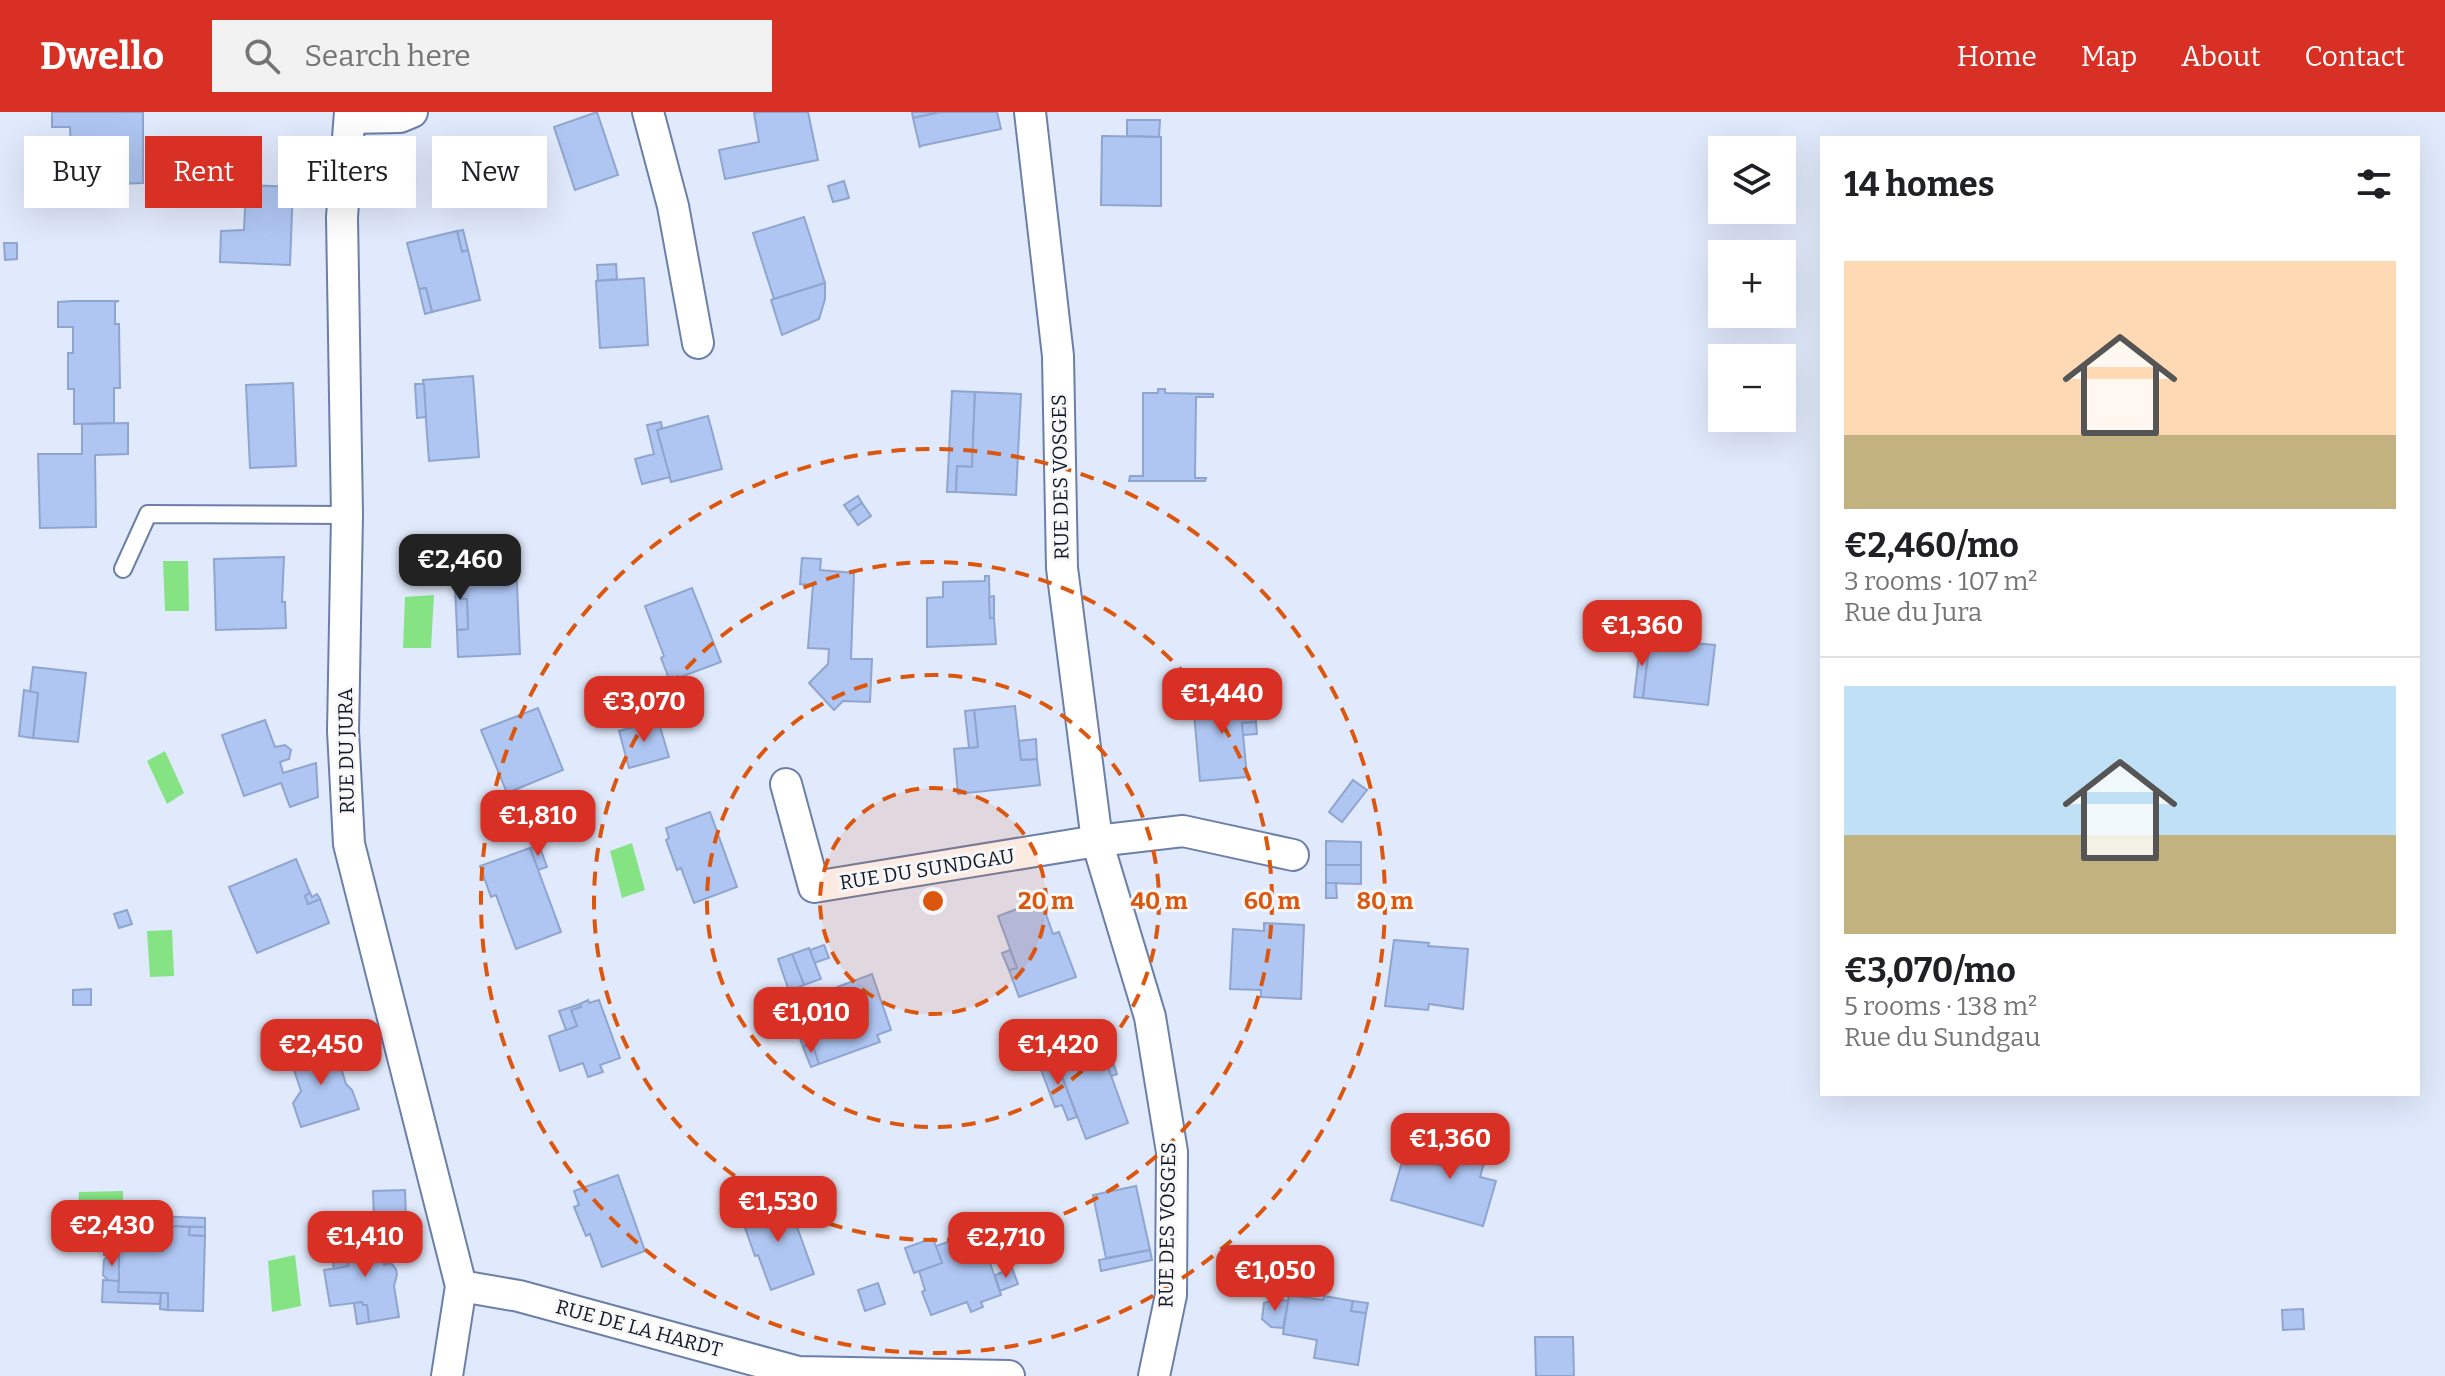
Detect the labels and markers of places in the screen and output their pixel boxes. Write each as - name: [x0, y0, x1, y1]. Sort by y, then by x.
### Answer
- pin: €2,460: [395, 534, 525, 602]
- pin: €1,360: [1577, 600, 1707, 668]
- pin: €1,440: [1157, 668, 1287, 736]
- pin: €3,070: [579, 676, 709, 744]
- pin: €1,810: [473, 790, 603, 858]
- centre of rings: [919, 887, 947, 915]
- pin: €1,010: [746, 987, 876, 1055]
- pin: €2,450: [256, 1019, 386, 1087]
- pin: €1,420: [993, 1019, 1123, 1087]
- pin: €1,360: [1385, 1113, 1515, 1181]
- pin: €1,530: [713, 1176, 843, 1244]
- pin: €2,430: [47, 1200, 177, 1268]
- pin: €1,410: [300, 1211, 430, 1279]
- pin: €2,710: [941, 1212, 1071, 1280]
- pin: €1,050: [1210, 1245, 1340, 1313]

